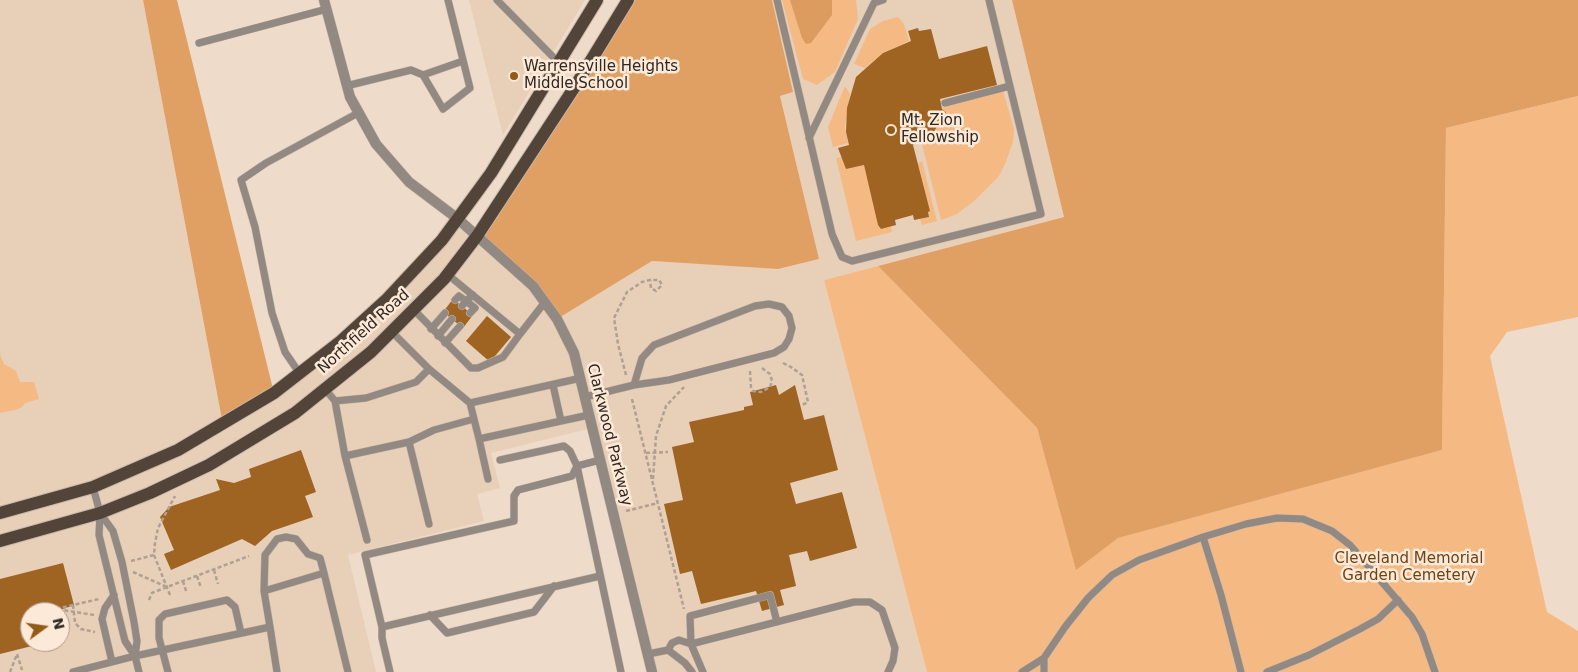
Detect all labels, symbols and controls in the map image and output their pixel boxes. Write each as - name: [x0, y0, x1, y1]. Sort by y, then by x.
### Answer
- place label: Warrensville Heights Middle School: [524, 58, 678, 93]
- marker: Warrensville Heights Middle School: [508, 70, 520, 82]
- place label: Mt. Zion Fellowship: [901, 112, 979, 147]
- marker: Mt. Zion Fellowship: [885, 124, 897, 136]
- street label: Northfield Road: [315, 286, 413, 378]
- street label: Clarkwood Parkway: [583, 362, 635, 508]
- park label: Cleveland Memorial Garden Cemetery: [1335, 550, 1483, 585]
- north arrow: [20, 602, 70, 652]
- text: N: [49, 616, 68, 631]

